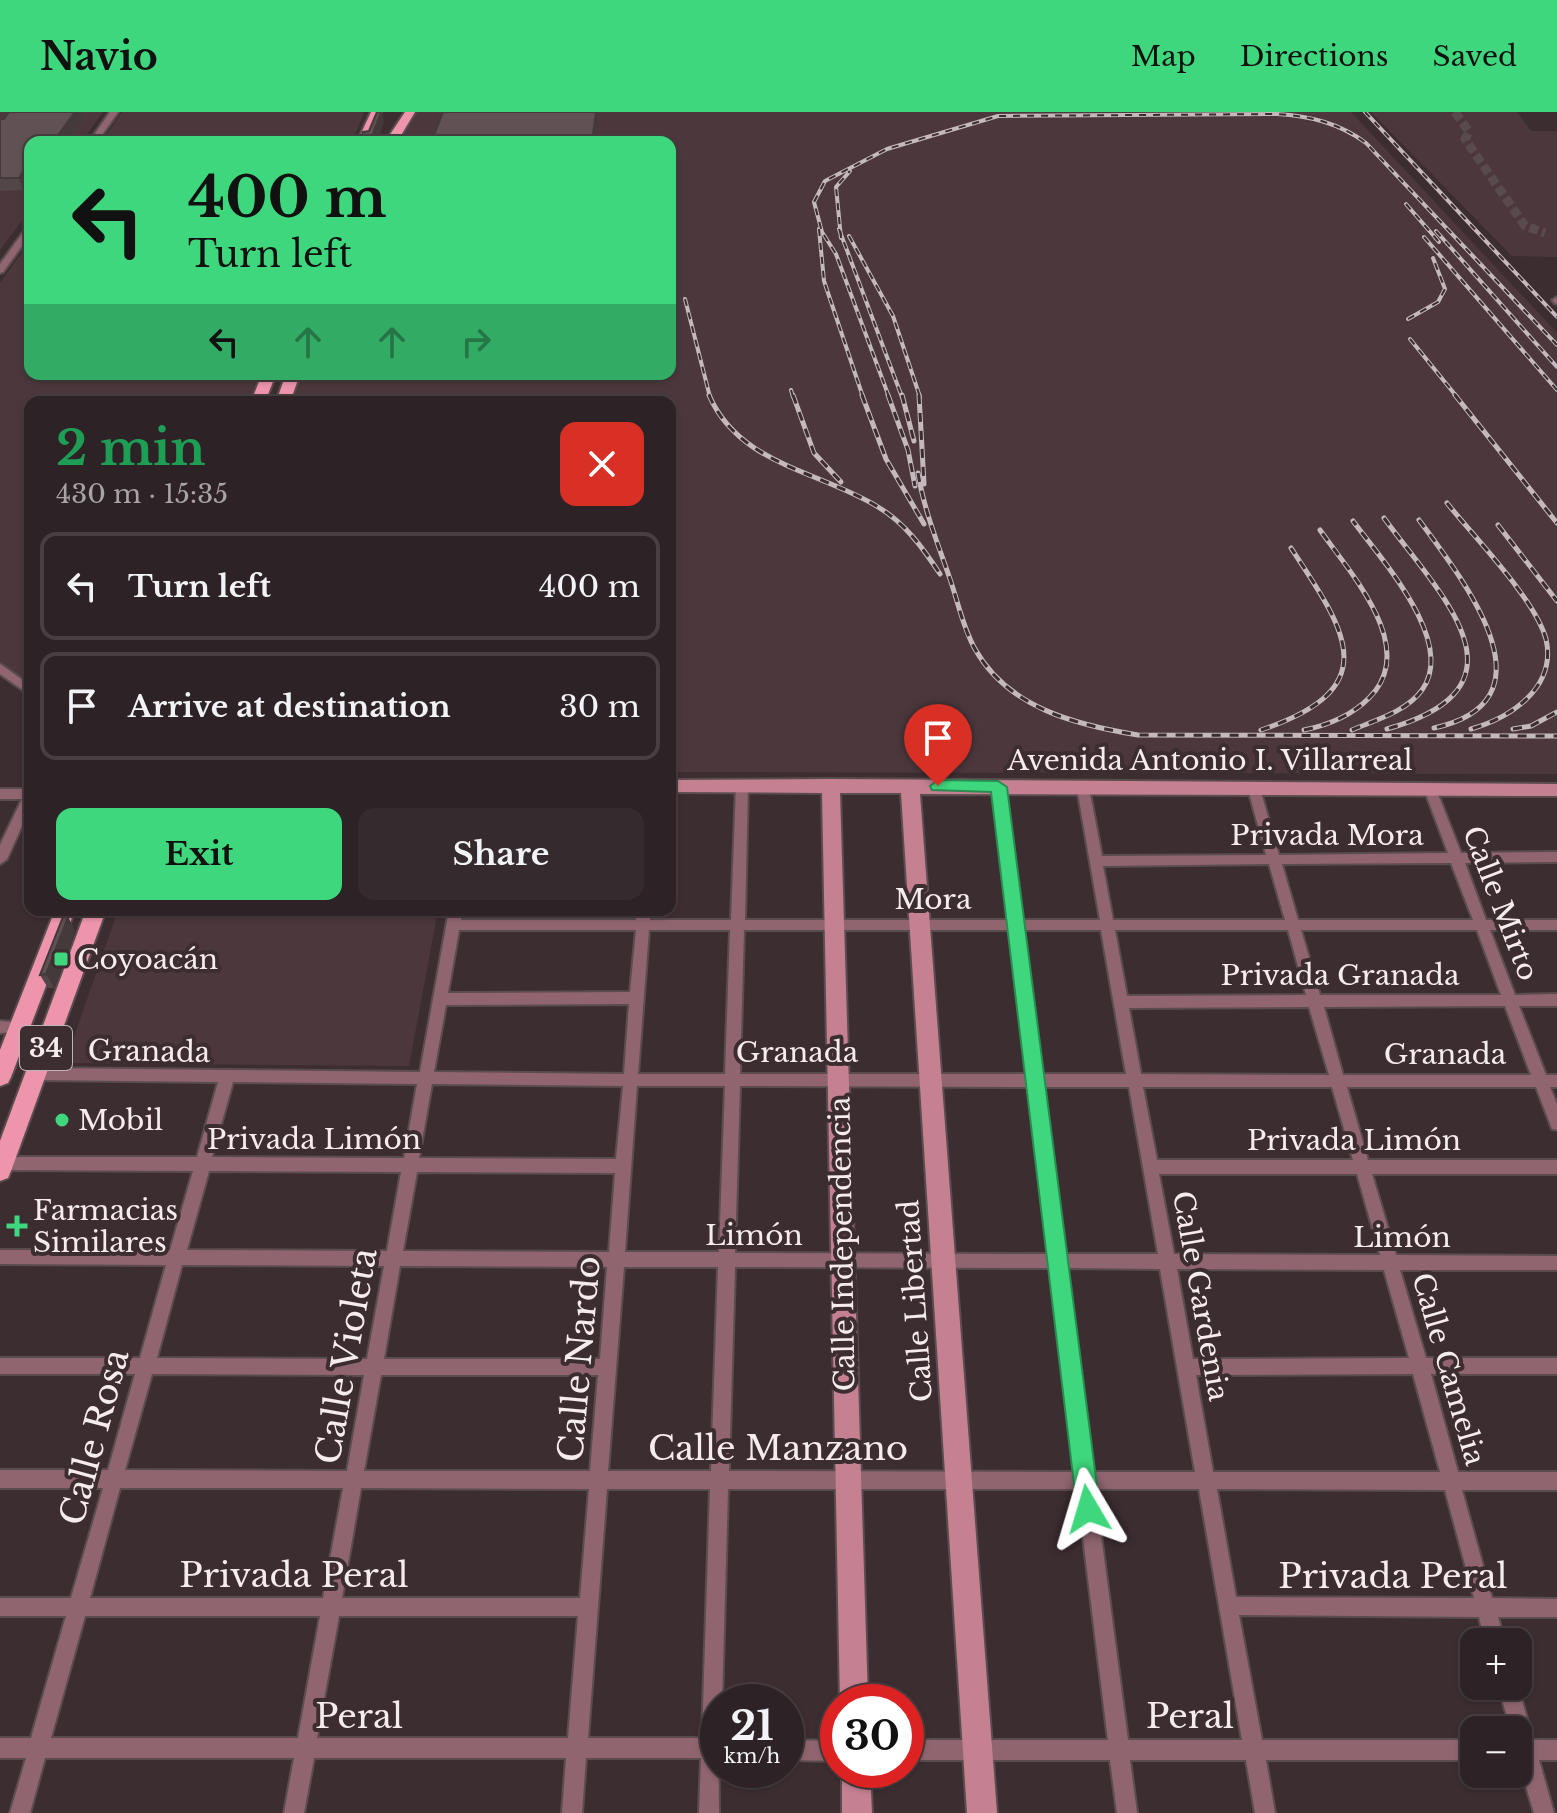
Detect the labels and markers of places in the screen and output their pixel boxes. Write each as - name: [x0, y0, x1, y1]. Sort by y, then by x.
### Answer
- pin: [904, 704, 972, 786]
- place label: Coyoacán: [77, 942, 218, 977]
- marker: Coyoacán: [52, 950, 70, 968]
- place label: Mobil: [78, 1103, 163, 1138]
- marker: Mobil: [53, 1111, 71, 1129]
- place label: Farmacias Similares: [33, 1193, 178, 1260]
- marker: Farmacias Similares: [8, 1217, 26, 1235]

